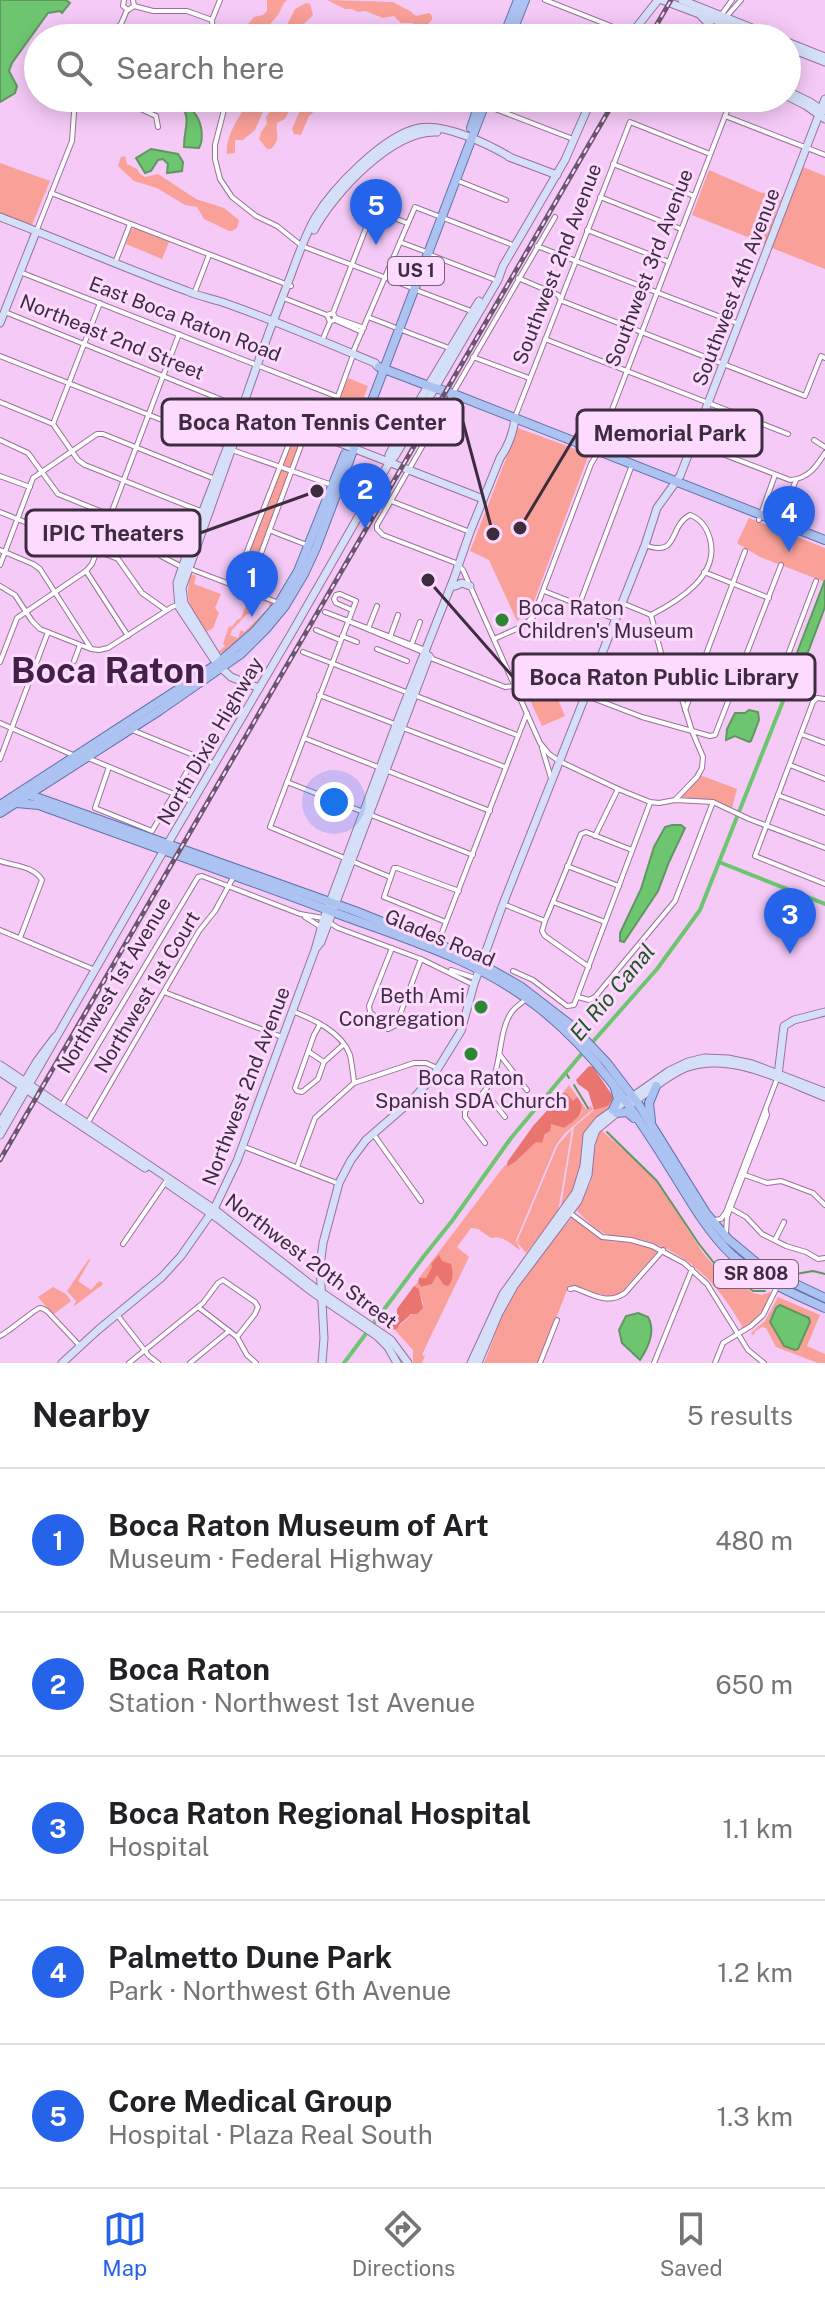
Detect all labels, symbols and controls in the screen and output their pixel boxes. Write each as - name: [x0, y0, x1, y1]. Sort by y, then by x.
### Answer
- search box: [24, 24, 801, 112]
- icon: search: [52, 46, 96, 90]
- text: Search here: [116, 50, 284, 86]
- street label: Southwest 2nd Avenue: [508, 160, 606, 368]
- street label: Southwest 3rd Avenue: [600, 166, 698, 370]
- pin: 5: [350, 179, 402, 245]
- street label: Southwest 4th Avenue: [687, 185, 785, 389]
- road number: US 1: [388, 257, 444, 285]
- street label: East Boca Raton Road: [86, 271, 284, 367]
- street label: Northeast 2nd Street: [16, 289, 208, 385]
- callout: Boca Raton Tennis Center: [162, 399, 463, 445]
- text: Boca Raton Tennis Center: [178, 409, 446, 435]
- callout: Memorial Park: [577, 410, 762, 456]
- text: Memorial Park: [594, 420, 747, 446]
- pin: 2: [339, 463, 391, 529]
- pin: 4: [763, 486, 815, 552]
- callout: IPIC Theaters: [26, 510, 200, 556]
- text: IPIC Theaters: [42, 520, 184, 546]
- pin: 1: [226, 551, 278, 617]
- place label: Boca Raton Children's Museum: [518, 596, 694, 643]
- marker: Boca Raton Children's Museum: [493, 611, 511, 629]
- district label: Boca Raton: [11, 649, 205, 691]
- street label: North Dixie Highway: [152, 653, 268, 829]
- callout: Boca Raton Public Library: [513, 654, 815, 700]
- text: Boca Raton Public Library: [529, 664, 799, 690]
- your location: [314, 782, 354, 822]
- pin: 3: [764, 888, 816, 954]
- street label: Northwest 1st Avenue: [52, 893, 176, 1077]
- street label: Glades Road: [381, 904, 499, 972]
- street label: Northwest 1st Court: [89, 907, 205, 1077]
- water label: El Rio Canal: [564, 938, 660, 1046]
- street label: Northwest 2nd Avenue: [197, 983, 295, 1189]
- place label: Beth Ami Congregation: [339, 984, 465, 1031]
- marker: Beth Ami Congregation: [472, 998, 490, 1016]
- marker: Boca Raton Spanish SDA Church: [462, 1045, 480, 1063]
- place label: Boca Raton Spanish SDA Church: [375, 1066, 567, 1113]
- street label: Northwest 20th Street: [220, 1189, 402, 1333]
- road number: SR 808: [714, 1260, 798, 1288]
- text: Nearby: [32, 1395, 150, 1435]
- text: 5 results: [687, 1400, 793, 1431]
- text: Boca Raton Museum of Art: [108, 1507, 489, 1543]
- text: 1: [52, 1525, 64, 1556]
- text: 480 m: [715, 1525, 793, 1556]
- text: Museum · Federal Highway: [108, 1543, 433, 1574]
- text: Boca Raton: [108, 1651, 270, 1687]
- text: 2: [50, 1669, 66, 1700]
- text: 650 m: [715, 1669, 793, 1700]
- text: Station · Northwest 1st Avenue: [108, 1687, 475, 1718]
- text: Boca Raton Regional Hospital: [108, 1795, 531, 1831]
- text: 3: [49, 1813, 67, 1844]
- text: 1.1 km: [723, 1813, 793, 1844]
- text: Hospital: [108, 1831, 210, 1862]
- text: Palmetto Dune Park: [108, 1939, 392, 1975]
- text: 4: [49, 1957, 67, 1988]
- text: 1.2 km: [717, 1957, 793, 1988]
- text: Park · Northwest 6th Avenue: [108, 1975, 451, 2006]
- text: Core Medical Group: [108, 2083, 392, 2119]
- text: 5: [49, 2101, 67, 2132]
- text: 1.3 km: [717, 2101, 793, 2132]
- text: Hospital · Plaza Real South: [108, 2119, 433, 2150]
- tab: Map: [102, 2207, 147, 2281]
- tab: Directions: [352, 2207, 455, 2281]
- tab: Saved: [660, 2207, 723, 2281]

